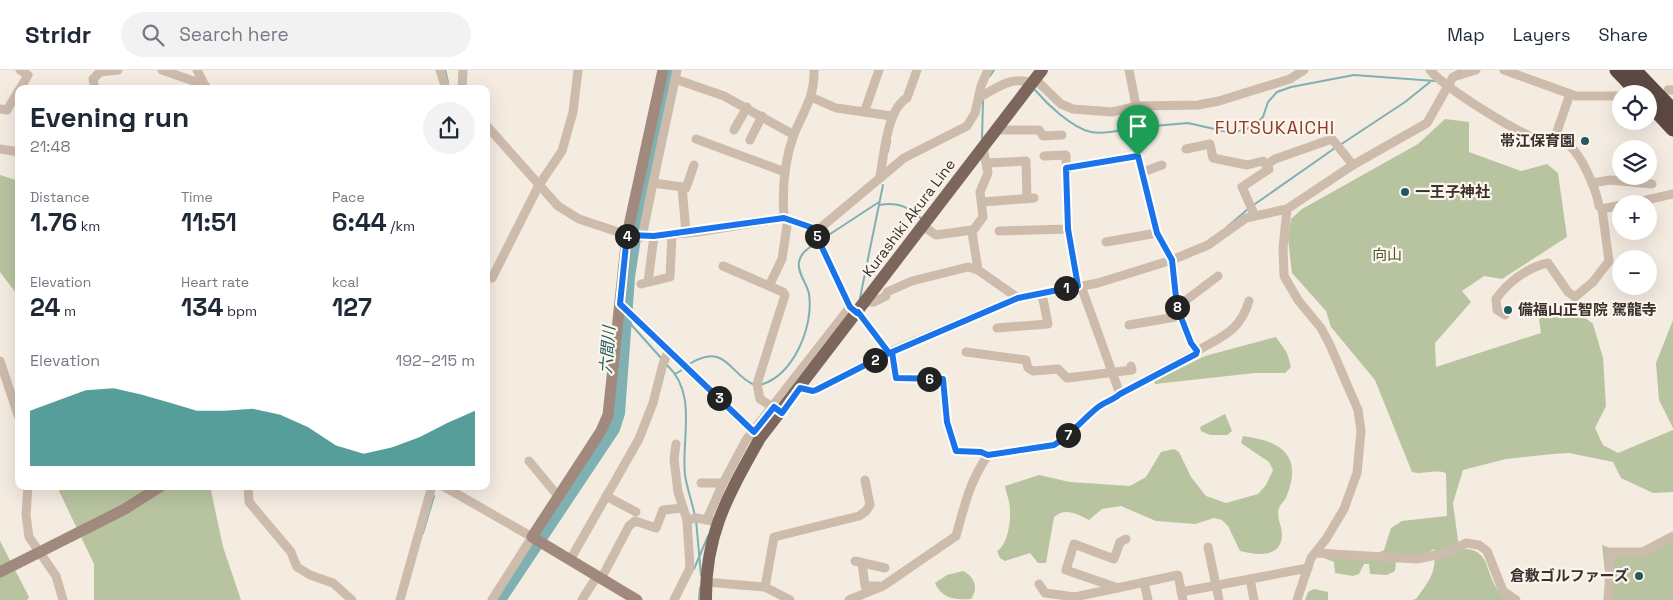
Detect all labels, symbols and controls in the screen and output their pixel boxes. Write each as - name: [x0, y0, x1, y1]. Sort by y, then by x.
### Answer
- search box: [121, 12, 471, 57]
- text: Stridr: [25, 19, 91, 50]
- icon: search: [139, 21, 167, 49]
- text: Search here: [179, 22, 289, 47]
- text: Map: [1447, 23, 1485, 46]
- text: Layers: [1513, 23, 1570, 46]
- text: Share: [1598, 23, 1648, 46]
- map controls: [1612, 85, 1657, 295]
- button: locate: [1612, 85, 1657, 130]
- text: Evening run: [30, 99, 189, 135]
- button: share: [423, 102, 475, 154]
- pin: [1117, 105, 1159, 156]
- icon: arrive: [1124, 112, 1152, 140]
- district label: FUTSUKAICHI: [1215, 116, 1335, 139]
- place label: 帯江保育園: [1500, 131, 1575, 150]
- marker: 帯江保育園: [1579, 135, 1591, 147]
- text: 21:48: [30, 136, 70, 157]
- button: layers: [1612, 140, 1657, 185]
- street label: Kurashiki Akura Line: [858, 155, 959, 280]
- place label: 一王子神社: [1415, 182, 1490, 201]
- marker: 一王子神社: [1399, 186, 1411, 198]
- text: Distance: [30, 188, 90, 206]
- text: Time: [181, 188, 213, 206]
- text: Pace: [332, 188, 365, 206]
- button: +: [1612, 195, 1657, 240]
- text: 1.76: [30, 206, 77, 238]
- text: 11:51: [181, 206, 237, 238]
- text: 6:44: [332, 206, 387, 238]
- text: km: [77, 217, 100, 235]
- text: /km: [387, 217, 415, 235]
- pin: 4: [614, 224, 640, 248]
- pin: 5: [804, 224, 830, 248]
- text: 4: [623, 227, 632, 245]
- text: 5: [813, 227, 822, 245]
- park label: 向山: [1372, 245, 1402, 264]
- button: −: [1612, 250, 1657, 295]
- text: Elevation: [30, 273, 91, 291]
- text: Heart rate: [181, 273, 249, 291]
- text: kcal: [332, 273, 359, 291]
- pin: 1: [1054, 276, 1078, 300]
- text: 1: [1063, 279, 1070, 297]
- text: 24: [30, 291, 60, 323]
- text: 134: [181, 291, 223, 323]
- text: 127: [332, 291, 372, 323]
- pin: 8: [1164, 294, 1190, 320]
- text: 8: [1173, 298, 1182, 316]
- place label: 備福山正智院 駕龍寺: [1518, 300, 1657, 319]
- text: m: [60, 302, 76, 320]
- text: bpm: [223, 302, 257, 320]
- marker: 備福山正智院 駕龍寺: [1502, 304, 1514, 316]
- water label: 六間川: [595, 323, 620, 375]
- pin: 2: [862, 348, 888, 372]
- text: Elevation: [30, 350, 100, 371]
- text: 192–215 m: [395, 350, 475, 371]
- text: 2: [871, 351, 880, 369]
- pin: 6: [916, 366, 942, 392]
- text: 6: [925, 370, 934, 388]
- pin: 3: [706, 386, 732, 410]
- text: 3: [715, 389, 724, 407]
- pin: 7: [1056, 422, 1080, 448]
- text: 7: [1065, 426, 1072, 444]
- place label: 倉敷ゴルファーズ: [1510, 566, 1629, 585]
- marker: 倉敷ゴルファーズ: [1633, 570, 1645, 582]

